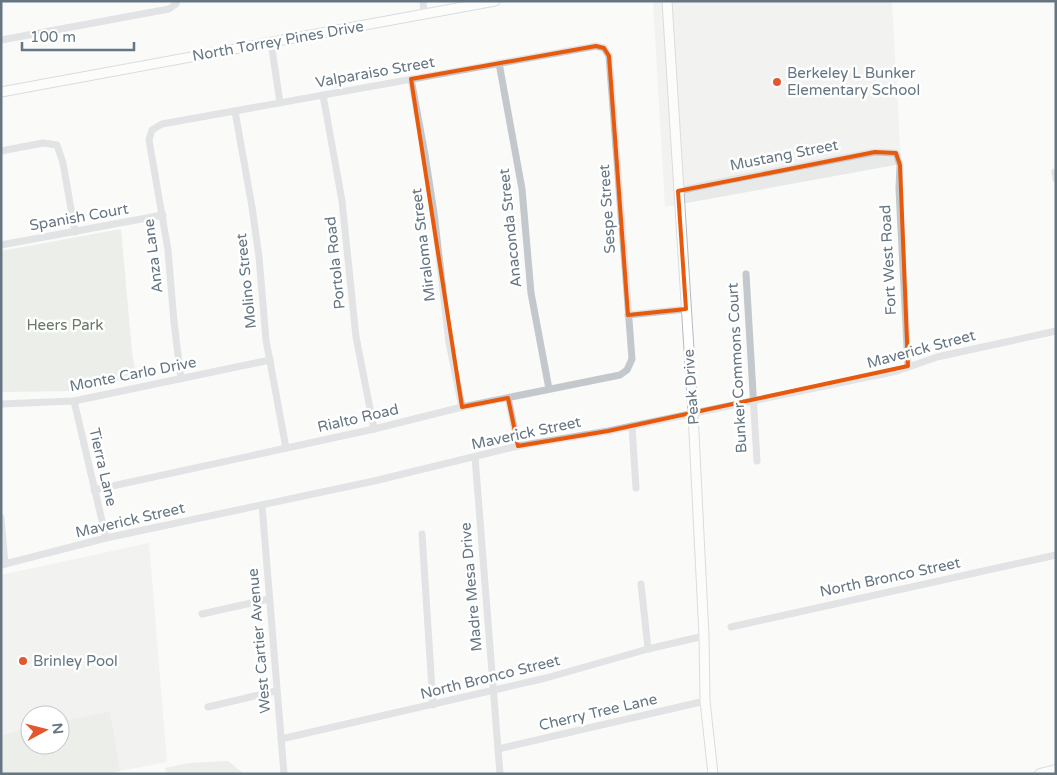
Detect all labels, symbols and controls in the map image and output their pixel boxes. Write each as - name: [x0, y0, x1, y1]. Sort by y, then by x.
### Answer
- street label: North Torrey Pines Drive: [191, 17, 365, 65]
- scale bar: [22, 20, 135, 52]
- text: 100 m: [30, 28, 76, 46]
- street label: Valparaiso Street: [314, 53, 436, 91]
- place label: Berkeley L Bunker Elementary School: [787, 64, 920, 99]
- marker: Berkeley L Bunker Elementary School: [771, 76, 783, 88]
- street label: Mustang Street: [728, 136, 840, 174]
- street label: Sespe Street: [595, 163, 619, 254]
- street label: Anaconda Street: [495, 167, 525, 288]
- street label: Miraloma Street: [407, 187, 439, 303]
- street label: Spanish Court: [28, 199, 130, 235]
- street label: Fort West Road: [876, 204, 900, 316]
- street label: Portola Road: [321, 216, 349, 310]
- street label: Anza Lane: [140, 218, 166, 294]
- street label: Molino Street: [232, 232, 260, 330]
- street label: Bunker Commons Court: [724, 282, 750, 454]
- park label: Heers Park: [27, 316, 103, 334]
- street label: Maverick Street: [865, 326, 977, 372]
- street label: Peak Drive: [679, 349, 703, 425]
- street label: Monte Carlo Drive: [68, 353, 198, 395]
- street label: Rialto Road: [316, 400, 400, 436]
- street label: Maverick Street: [470, 413, 583, 453]
- street label: Tierra Lane: [85, 426, 121, 508]
- street label: Maverick Street: [74, 499, 187, 541]
- street label: Madre Mesa Drive: [456, 522, 486, 652]
- street label: North Bronco Street: [818, 553, 962, 601]
- street label: West Cartier Avenue: [244, 568, 274, 714]
- street label: North Bronco Street: [418, 651, 562, 703]
- place label: Brinley Pool: [33, 652, 118, 670]
- marker: Brinley Pool: [17, 655, 29, 667]
- street label: Cherry Tree Lane: [537, 690, 659, 734]
- north arrow: [20, 705, 70, 755]
- text: N: [48, 722, 67, 735]

